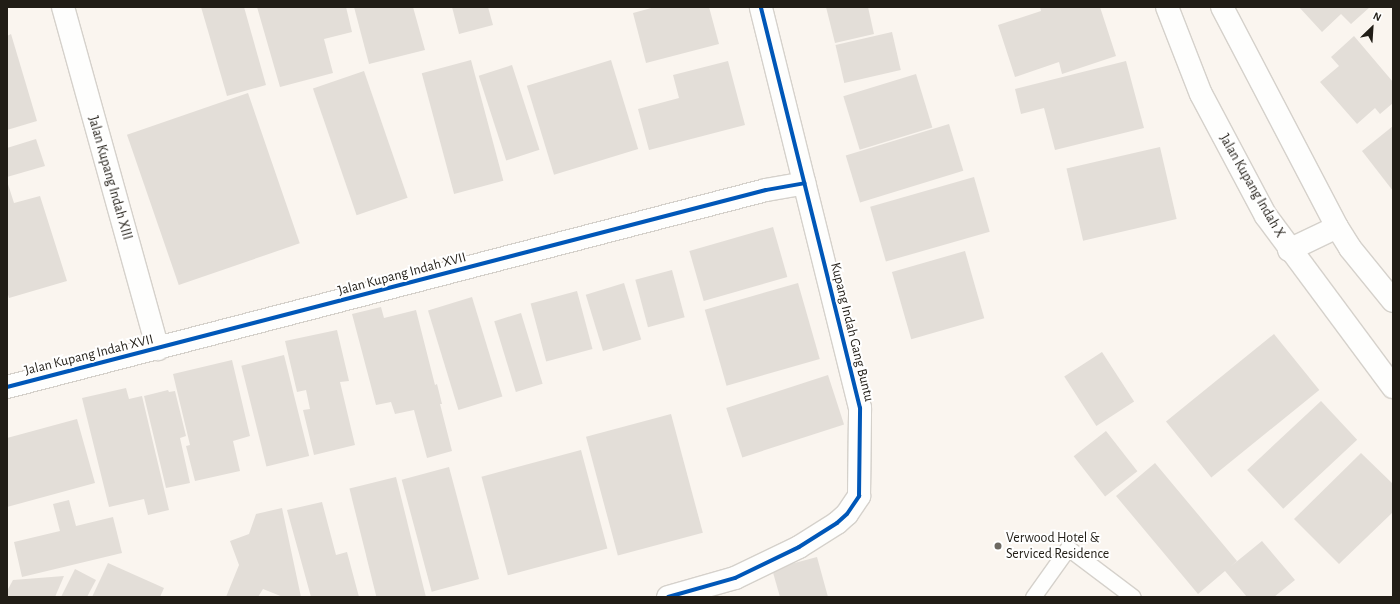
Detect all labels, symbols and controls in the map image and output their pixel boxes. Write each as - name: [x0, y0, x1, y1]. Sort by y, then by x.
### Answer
- north arrow: [1352, 8, 1392, 48]
- text: N: [1371, 10, 1383, 23]
- street label: Jalan Kupang Indah XIII: [84, 114, 136, 242]
- street label: Jalan Kupang Indah X: [1216, 131, 1288, 241]
- street label: Jalan Kupang Indah XVII: [336, 249, 468, 299]
- street label: Kupang Indah Gang Buntu: [827, 261, 877, 403]
- street label: Jalan Kupang Indah XVII: [23, 331, 155, 379]
- place label: Verwood Hotel & Serviced Residence: [1006, 530, 1109, 562]
- marker: Verwood Hotel & Serviced Residence: [993, 541, 1003, 551]

